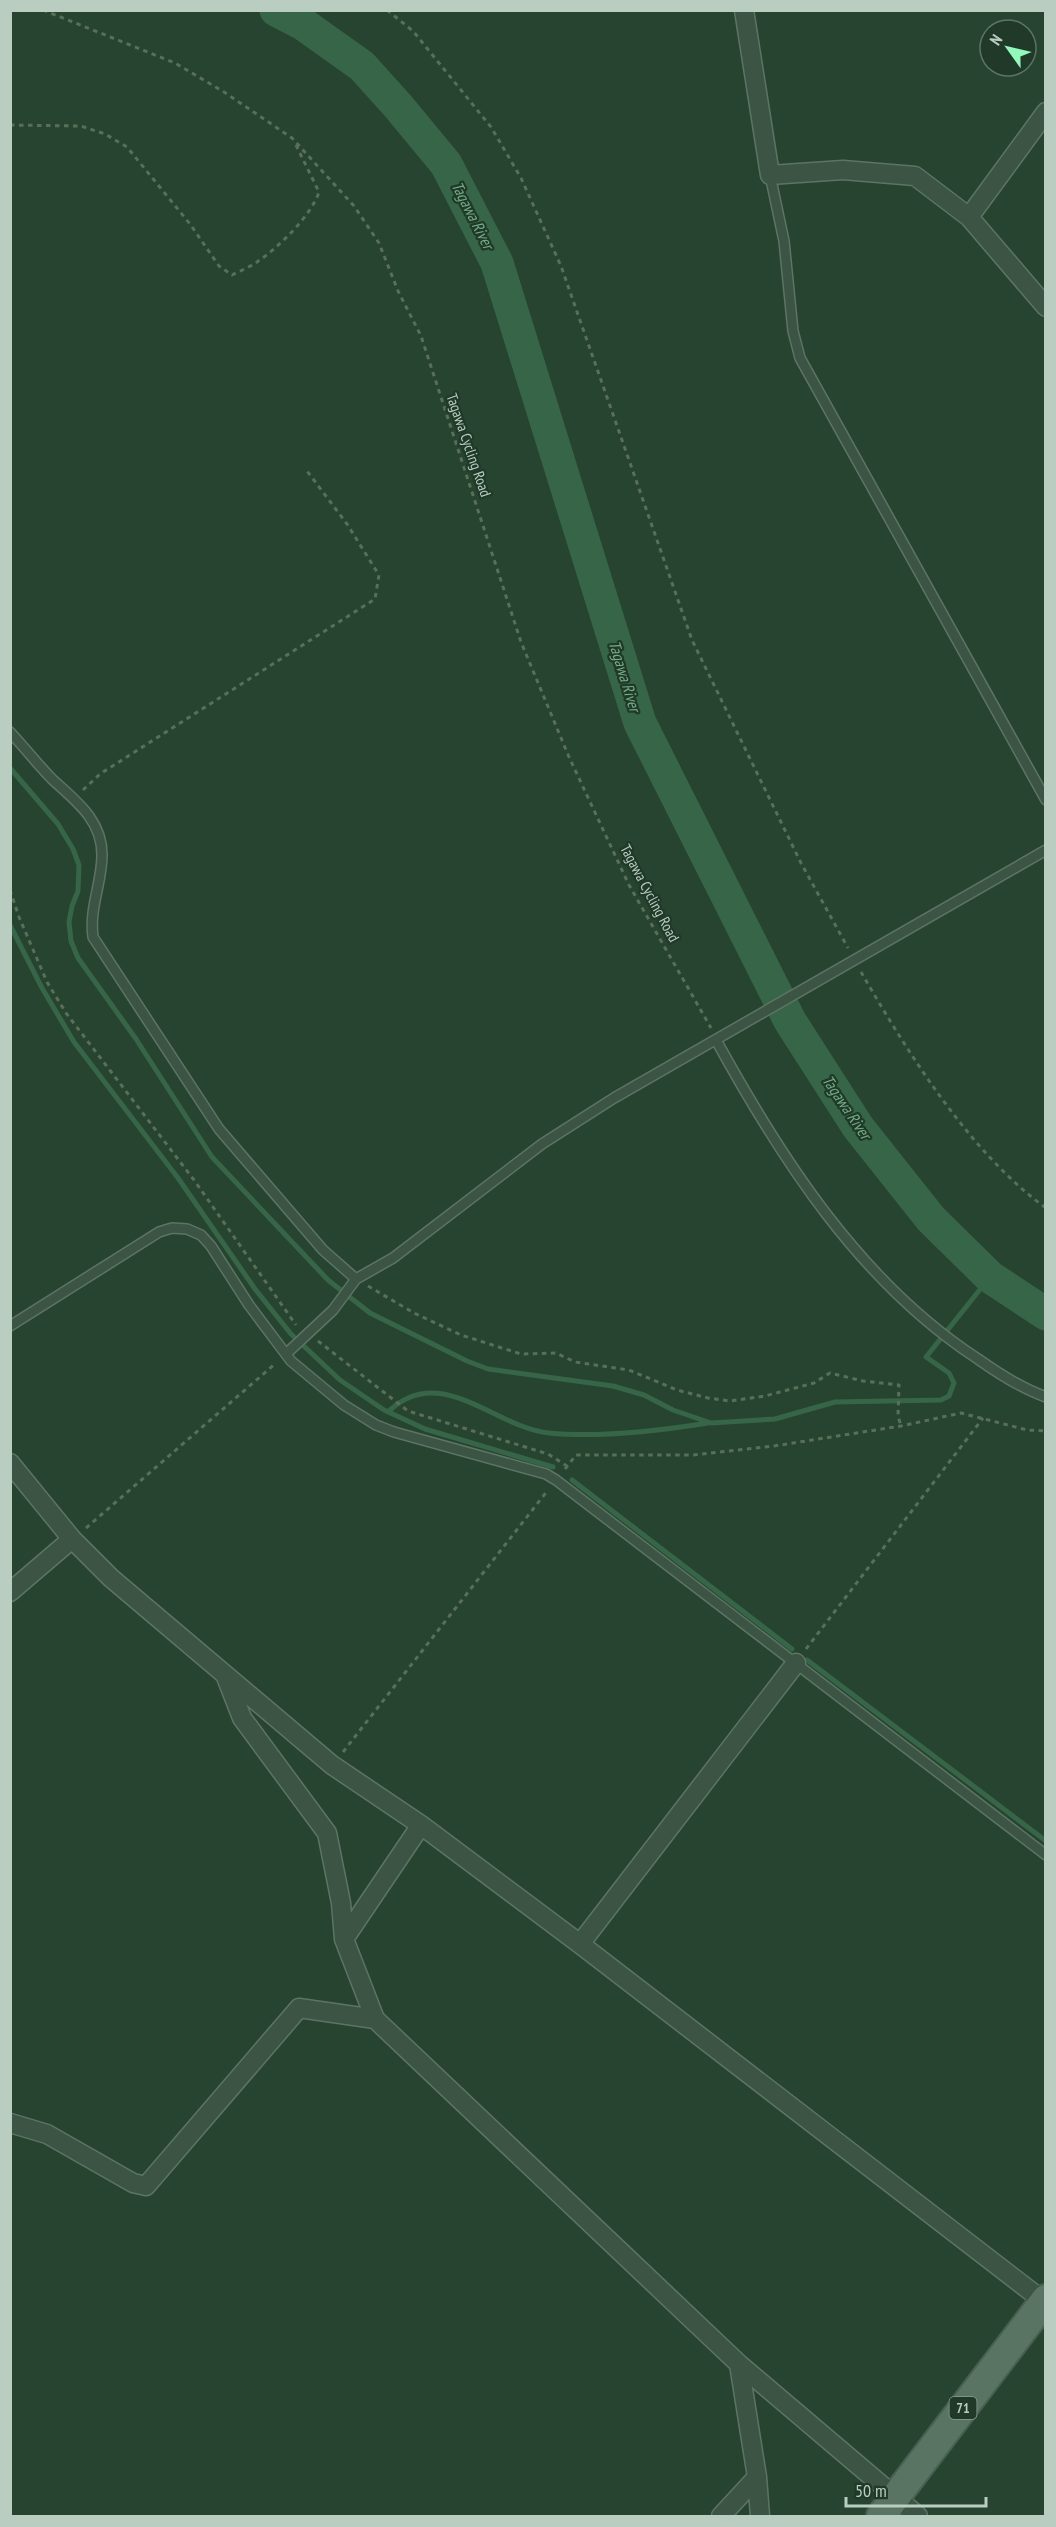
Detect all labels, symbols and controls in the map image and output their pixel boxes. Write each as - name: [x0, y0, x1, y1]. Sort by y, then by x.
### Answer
- north arrow: [978, 18, 1038, 78]
- text: N: [985, 30, 1006, 49]
- water label: Tagawa River: [447, 178, 500, 254]
- street label: Tagawa Cycling Road: [442, 391, 496, 499]
- water label: Tagawa River: [605, 638, 646, 716]
- street label: Tagawa Cycling Road: [616, 841, 684, 945]
- water label: Tagawa River: [818, 1071, 877, 1145]
- road number: 71: [950, 2397, 976, 2419]
- scale bar: [846, 2470, 986, 2508]
- text: 50 m: [855, 2479, 887, 2502]

